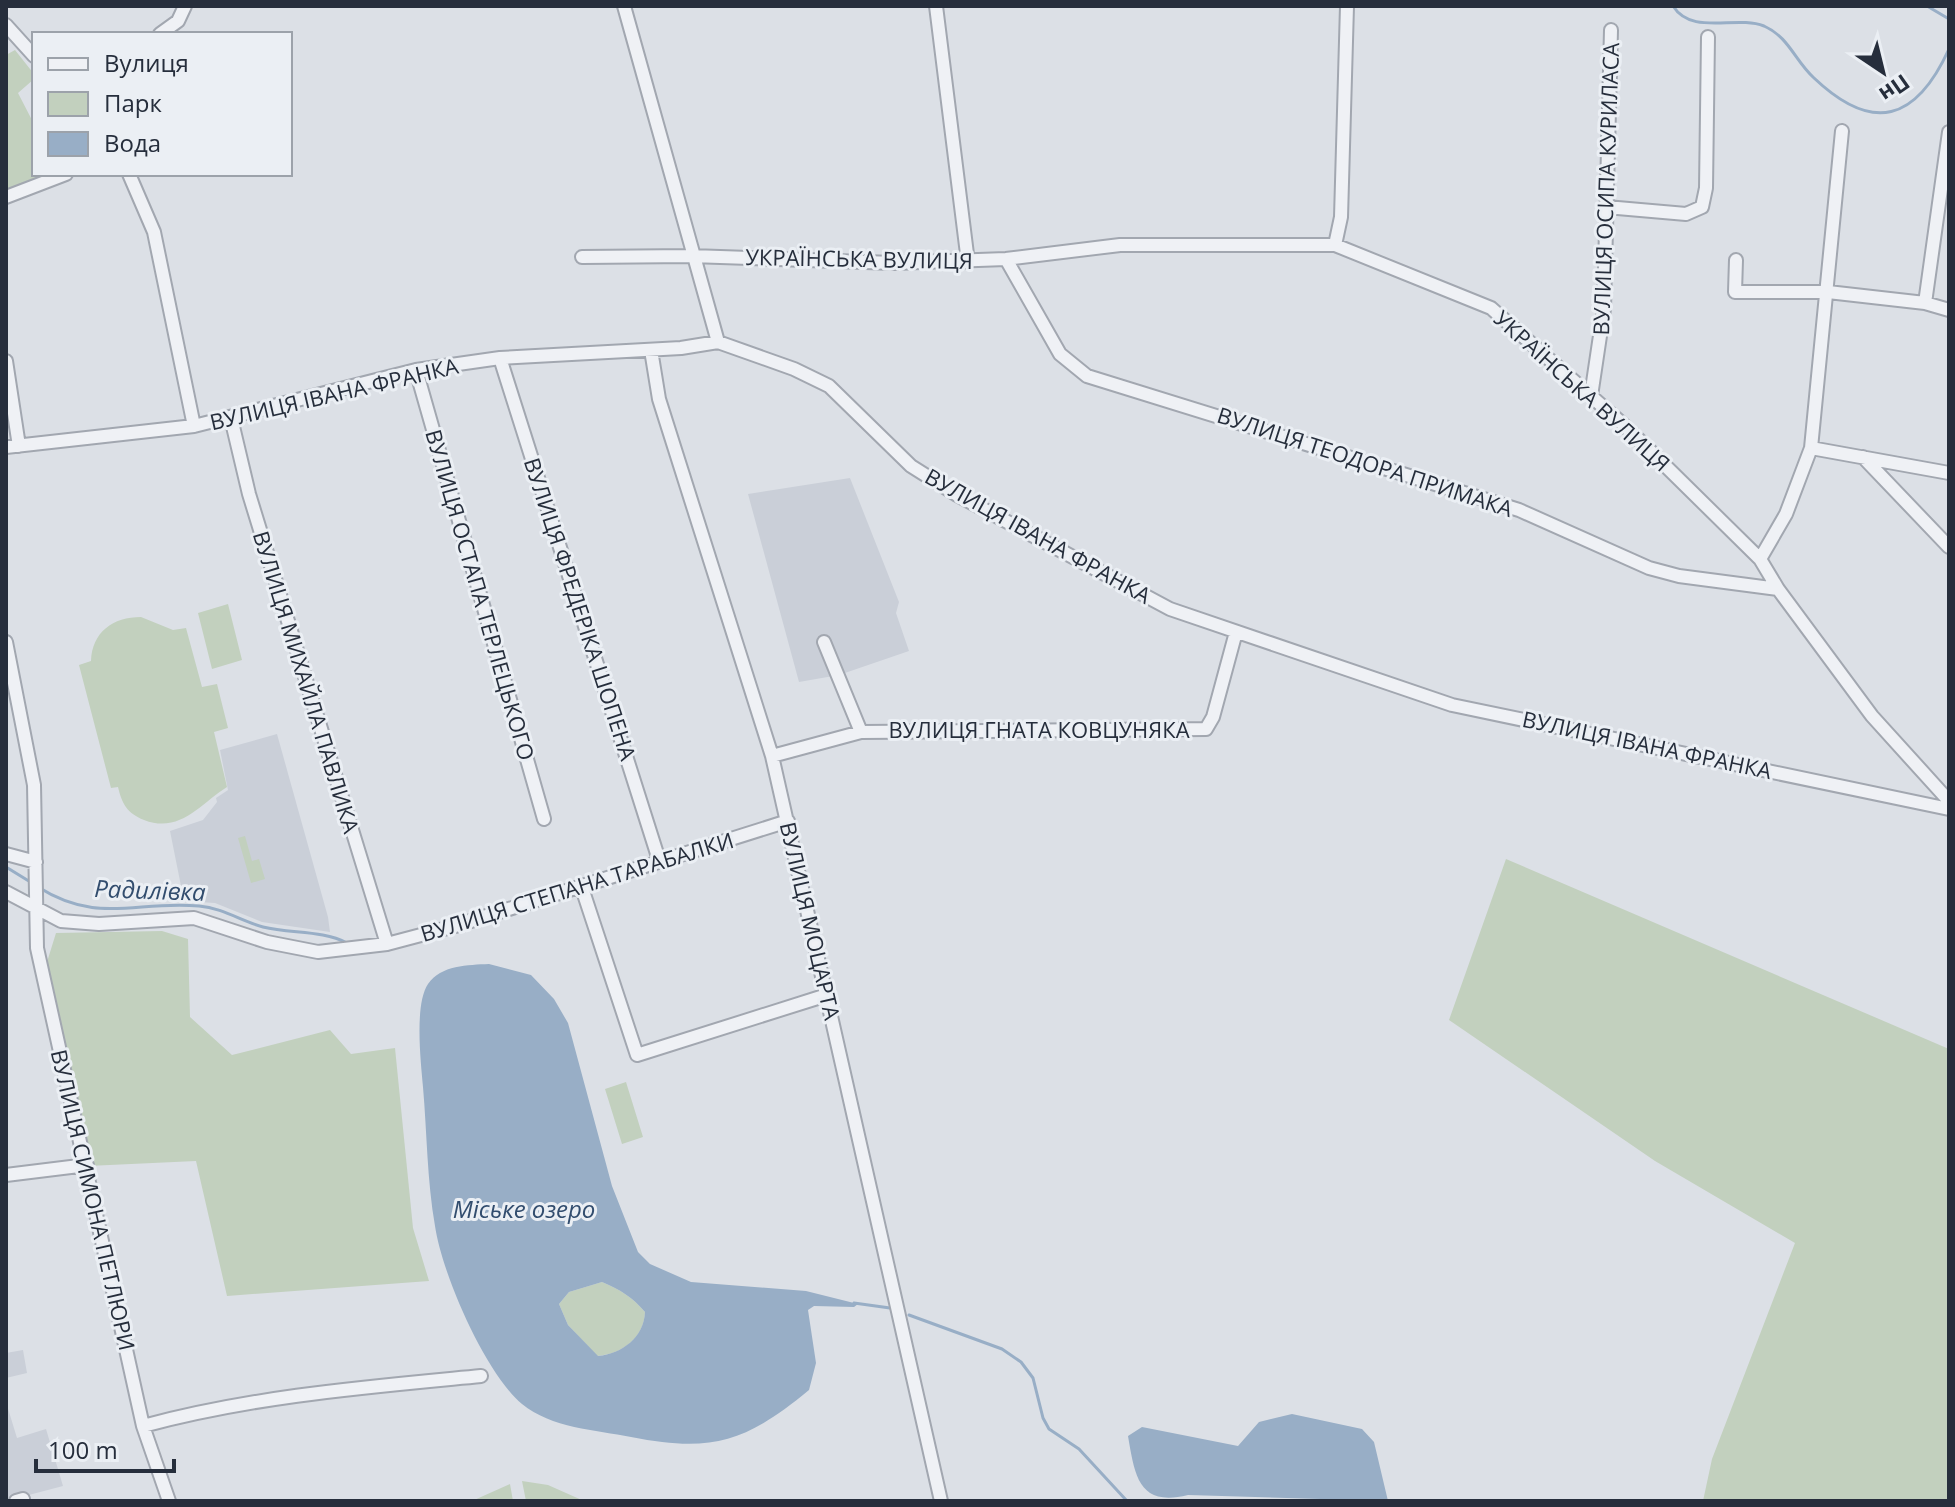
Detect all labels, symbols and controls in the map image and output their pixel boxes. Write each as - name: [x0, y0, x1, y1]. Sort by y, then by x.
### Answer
- legend: [32, 32, 292, 176]
- north arrow: [1843, 32, 1923, 112]
- street label: ВУЛИЦЯ ОСИПА КУРИЛАСА: [1585, 42, 1625, 336]
- text: Вулиця: [104, 46, 189, 79]
- text: Пн: [1874, 68, 1916, 110]
- text: Парк: [104, 86, 162, 119]
- text: Вода: [104, 126, 161, 159]
- street label: УКРАЇНСЬКА ВУЛИЦЯ: [745, 241, 973, 275]
- street label: УКРАЇНСЬКА ВУЛИЦЯ: [1488, 303, 1677, 478]
- street label: ВУЛИЦЯ ІВАНА ФРАНКА: [207, 350, 461, 436]
- street label: ВУЛИЦЯ ТЕОДОРА ПРИМАКА: [1214, 399, 1517, 523]
- street label: ВУЛИЦЯ ОСТАПА ТЕРЛЕЦЬКОГО: [419, 426, 543, 764]
- street label: ВУЛИЦЯ ФРЕДЕРІКА ШОПЕНА: [518, 453, 644, 764]
- street label: ВУЛИЦЯ ІВАНА ФРАНКА: [920, 460, 1157, 610]
- street label: ВУЛИЦЯ МИХАЙЛА ПАВЛИКА: [247, 527, 367, 837]
- street label: ВУЛИЦЯ ІВАНА ФРАНКА: [1520, 703, 1775, 785]
- street label: ВУЛИЦЯ ГНАТА КОВЦУНЯКА: [888, 714, 1190, 744]
- street label: ВУЛИЦЯ МОЦАРТА: [774, 819, 848, 1023]
- street label: ВУЛИЦЯ СТЕПАНА ТАРАБАЛКИ: [416, 824, 737, 948]
- water label: Радилівка: [94, 871, 207, 908]
- street label: ВУЛИЦЯ СИМОНА ПЕТЛЮРИ: [45, 1046, 143, 1353]
- water label: Міське озеро: [453, 1192, 595, 1225]
- scale bar: [36, 1423, 174, 1473]
- text: 100 m: [48, 1433, 118, 1466]

